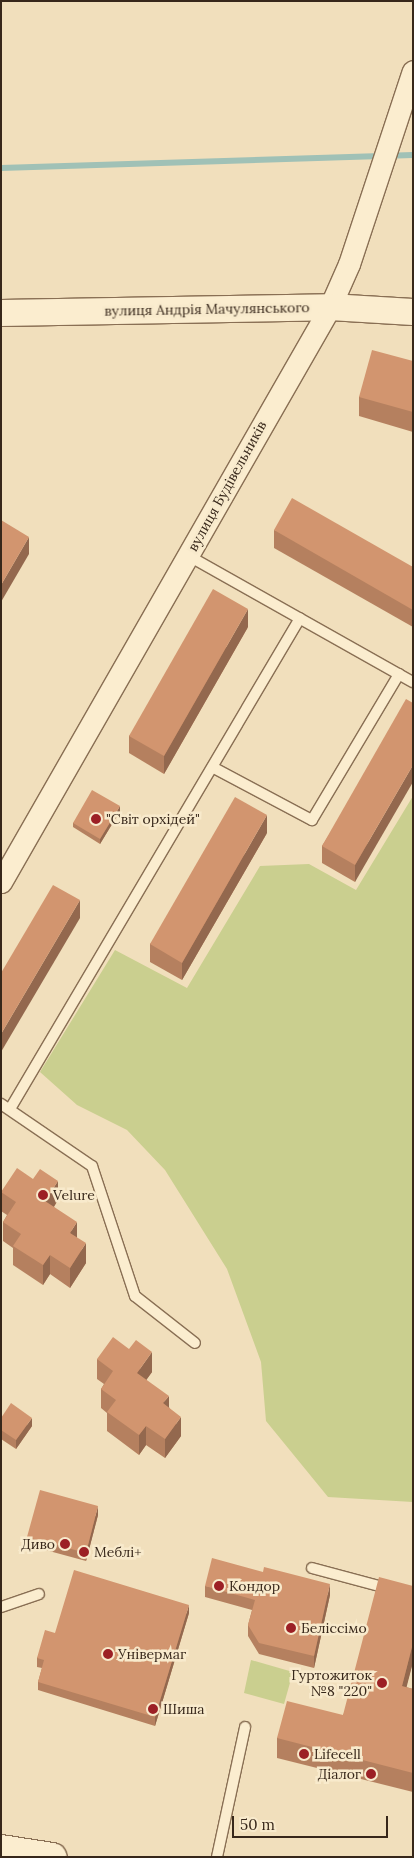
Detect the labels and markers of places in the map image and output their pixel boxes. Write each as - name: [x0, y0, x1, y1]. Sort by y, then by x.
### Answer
- place label: "Світ орхідей": [106, 811, 200, 827]
- marker: "Світ орхідей": [90, 813, 102, 825]
- place label: Velure: [53, 1187, 95, 1203]
- marker: Velure: [37, 1189, 49, 1201]
- place label: Диво: [21, 1536, 55, 1552]
- marker: Диво: [59, 1538, 71, 1550]
- place label: Меблі+: [94, 1544, 142, 1560]
- marker: Меблі+: [78, 1546, 90, 1558]
- place label: Кондор: [229, 1578, 280, 1594]
- marker: Кондор: [213, 1580, 225, 1592]
- place label: Беліссімо: [301, 1620, 367, 1636]
- marker: Беліссімо: [285, 1622, 297, 1634]
- place label: Універмаг: [118, 1646, 186, 1662]
- marker: Універмаг: [102, 1648, 114, 1660]
- place label: Гуртожиток №8 "220": [291, 1667, 372, 1700]
- marker: Гуртожиток №8 "220": [376, 1677, 388, 1689]
- place label: Шиша: [163, 1701, 205, 1717]
- marker: Шиша: [147, 1703, 159, 1715]
- place label: Lifecell: [314, 1746, 361, 1762]
- marker: Lifecell: [298, 1748, 310, 1760]
- place label: Діалог: [318, 1766, 361, 1782]
- marker: Діалог: [365, 1768, 377, 1780]

